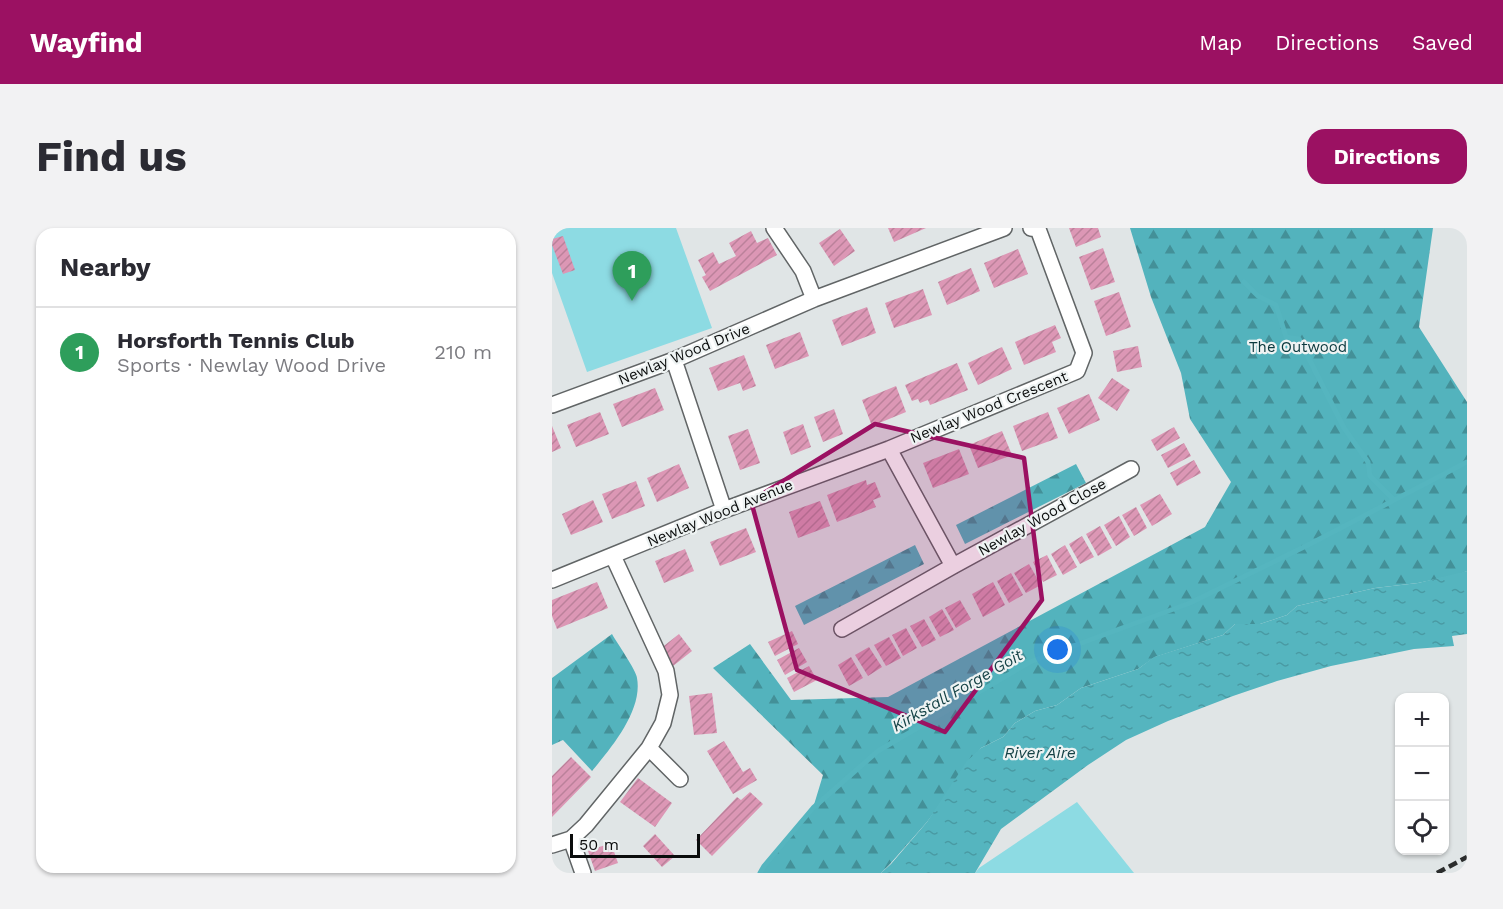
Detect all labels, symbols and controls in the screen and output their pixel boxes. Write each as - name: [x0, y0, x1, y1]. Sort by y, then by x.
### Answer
- text: Wayfind: [30, 26, 143, 59]
- text: Map: [1199, 30, 1242, 55]
- text: Directions: [1275, 30, 1379, 55]
- text: Saved: [1412, 30, 1473, 55]
- button: Directions: [1307, 129, 1467, 184]
- text: Find us: [36, 132, 187, 181]
- pin: 1: [612, 251, 652, 301]
- text: Nearby: [60, 252, 151, 282]
- street label: Newlay Wood Drive: [616, 319, 752, 389]
- text: Horsforth Tennis Club: [117, 328, 355, 353]
- park label: The Outwood: [1249, 338, 1347, 356]
- text: 1: [75, 340, 84, 364]
- text: 210 m: [434, 340, 492, 364]
- text: Sports · Newlay Wood Drive: [117, 353, 386, 377]
- street label: Newlay Wood Crescent: [908, 367, 1071, 447]
- street label: Newlay Wood Close: [975, 474, 1109, 560]
- street label: Newlay Wood Avenue: [645, 476, 795, 550]
- your location: [1043, 635, 1072, 664]
- water label: Kirkstall Forge Goit: [889, 645, 1026, 736]
- map controls: [1395, 693, 1449, 855]
- button: +: [1395, 693, 1449, 747]
- water label: River Aire: [1004, 743, 1076, 762]
- button: −: [1395, 747, 1449, 801]
- button: locate: [1395, 801, 1449, 855]
- scale bar: [570, 831, 700, 858]
- text: 50 m: [579, 835, 619, 854]

